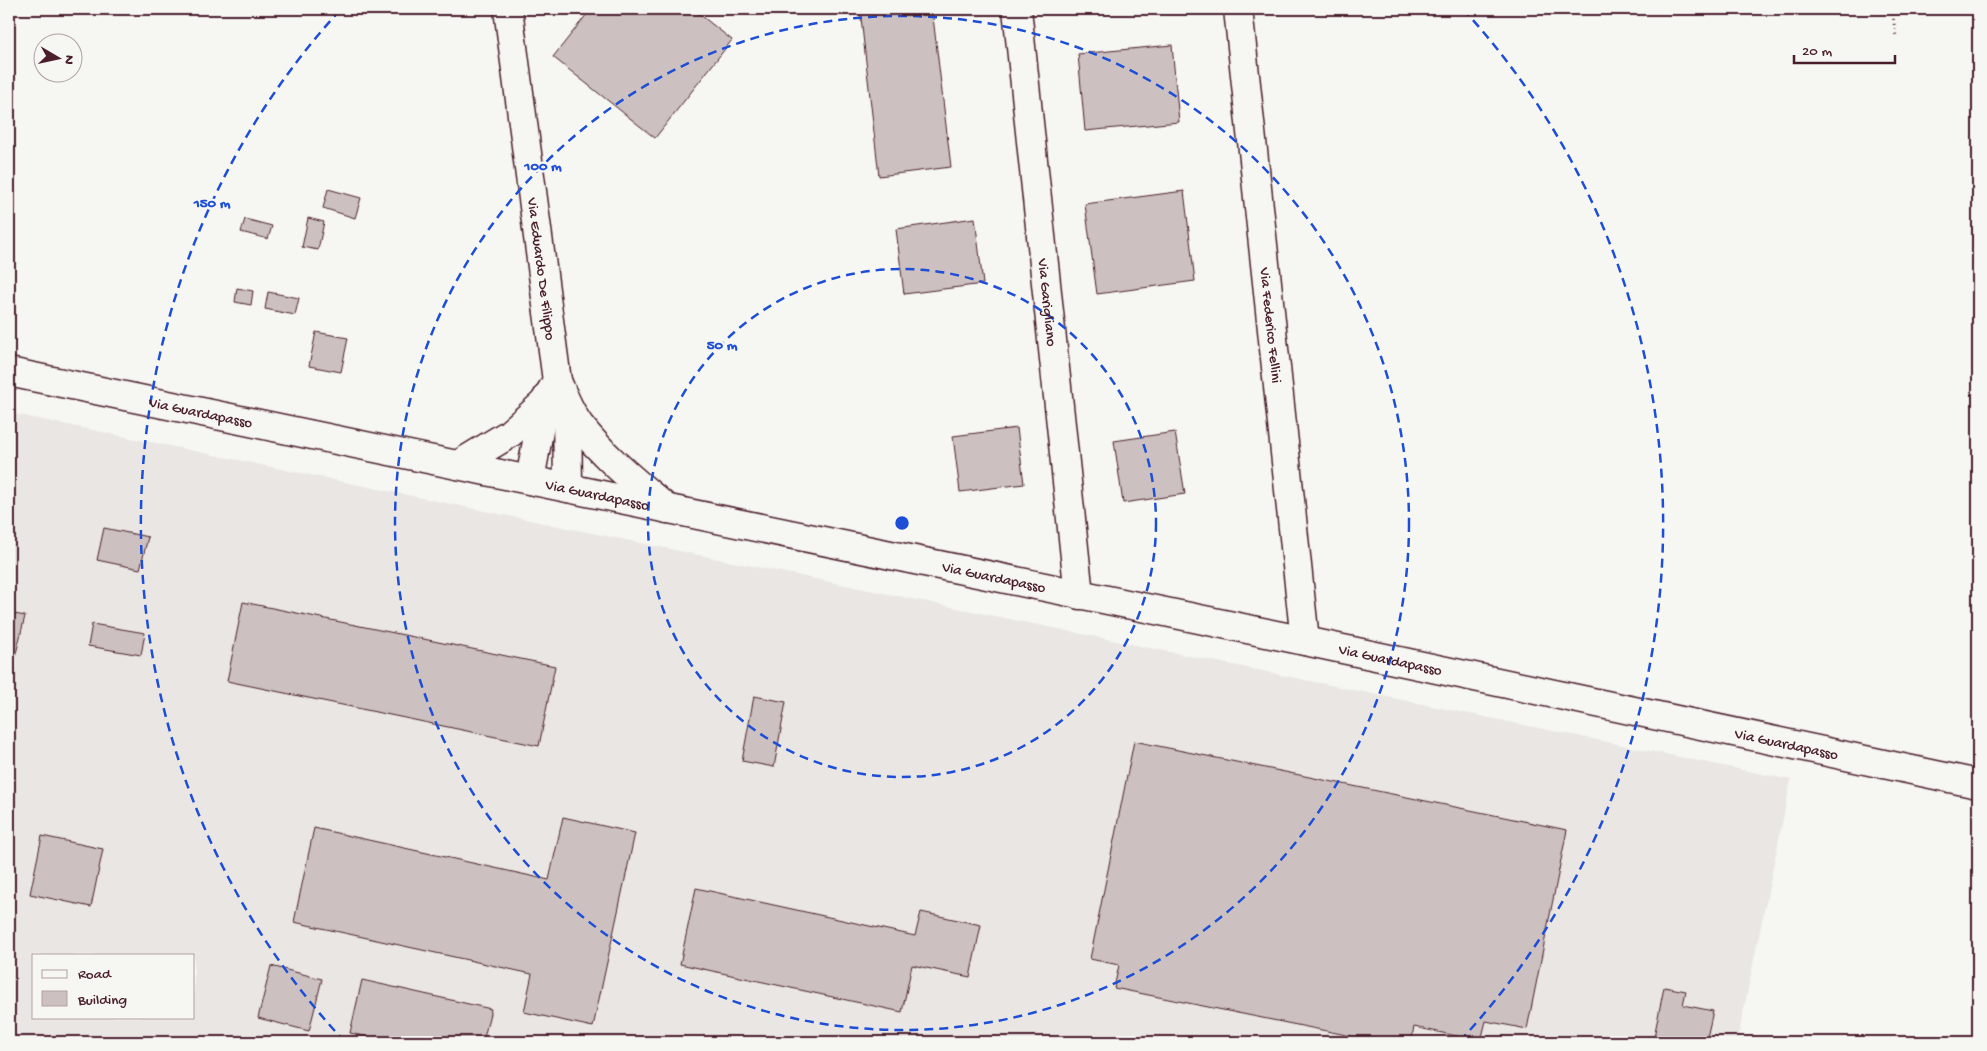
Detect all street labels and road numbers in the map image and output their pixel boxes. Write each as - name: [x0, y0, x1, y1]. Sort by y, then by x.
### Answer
- street label: Via Eduardo De Filippo: [522, 196, 559, 342]
- street label: Via Garigliano: [1032, 257, 1060, 348]
- street label: Via Federico Fellini: [1254, 266, 1285, 384]
- street label: Via Guardapasso: [146, 394, 254, 433]
- street label: Via Guardapasso: [543, 476, 651, 516]
- street label: Via Guardapasso: [939, 559, 1047, 598]
- street label: Via Guardapasso: [1336, 641, 1444, 681]
- street label: Via Guardapasso: [1732, 725, 1840, 765]

